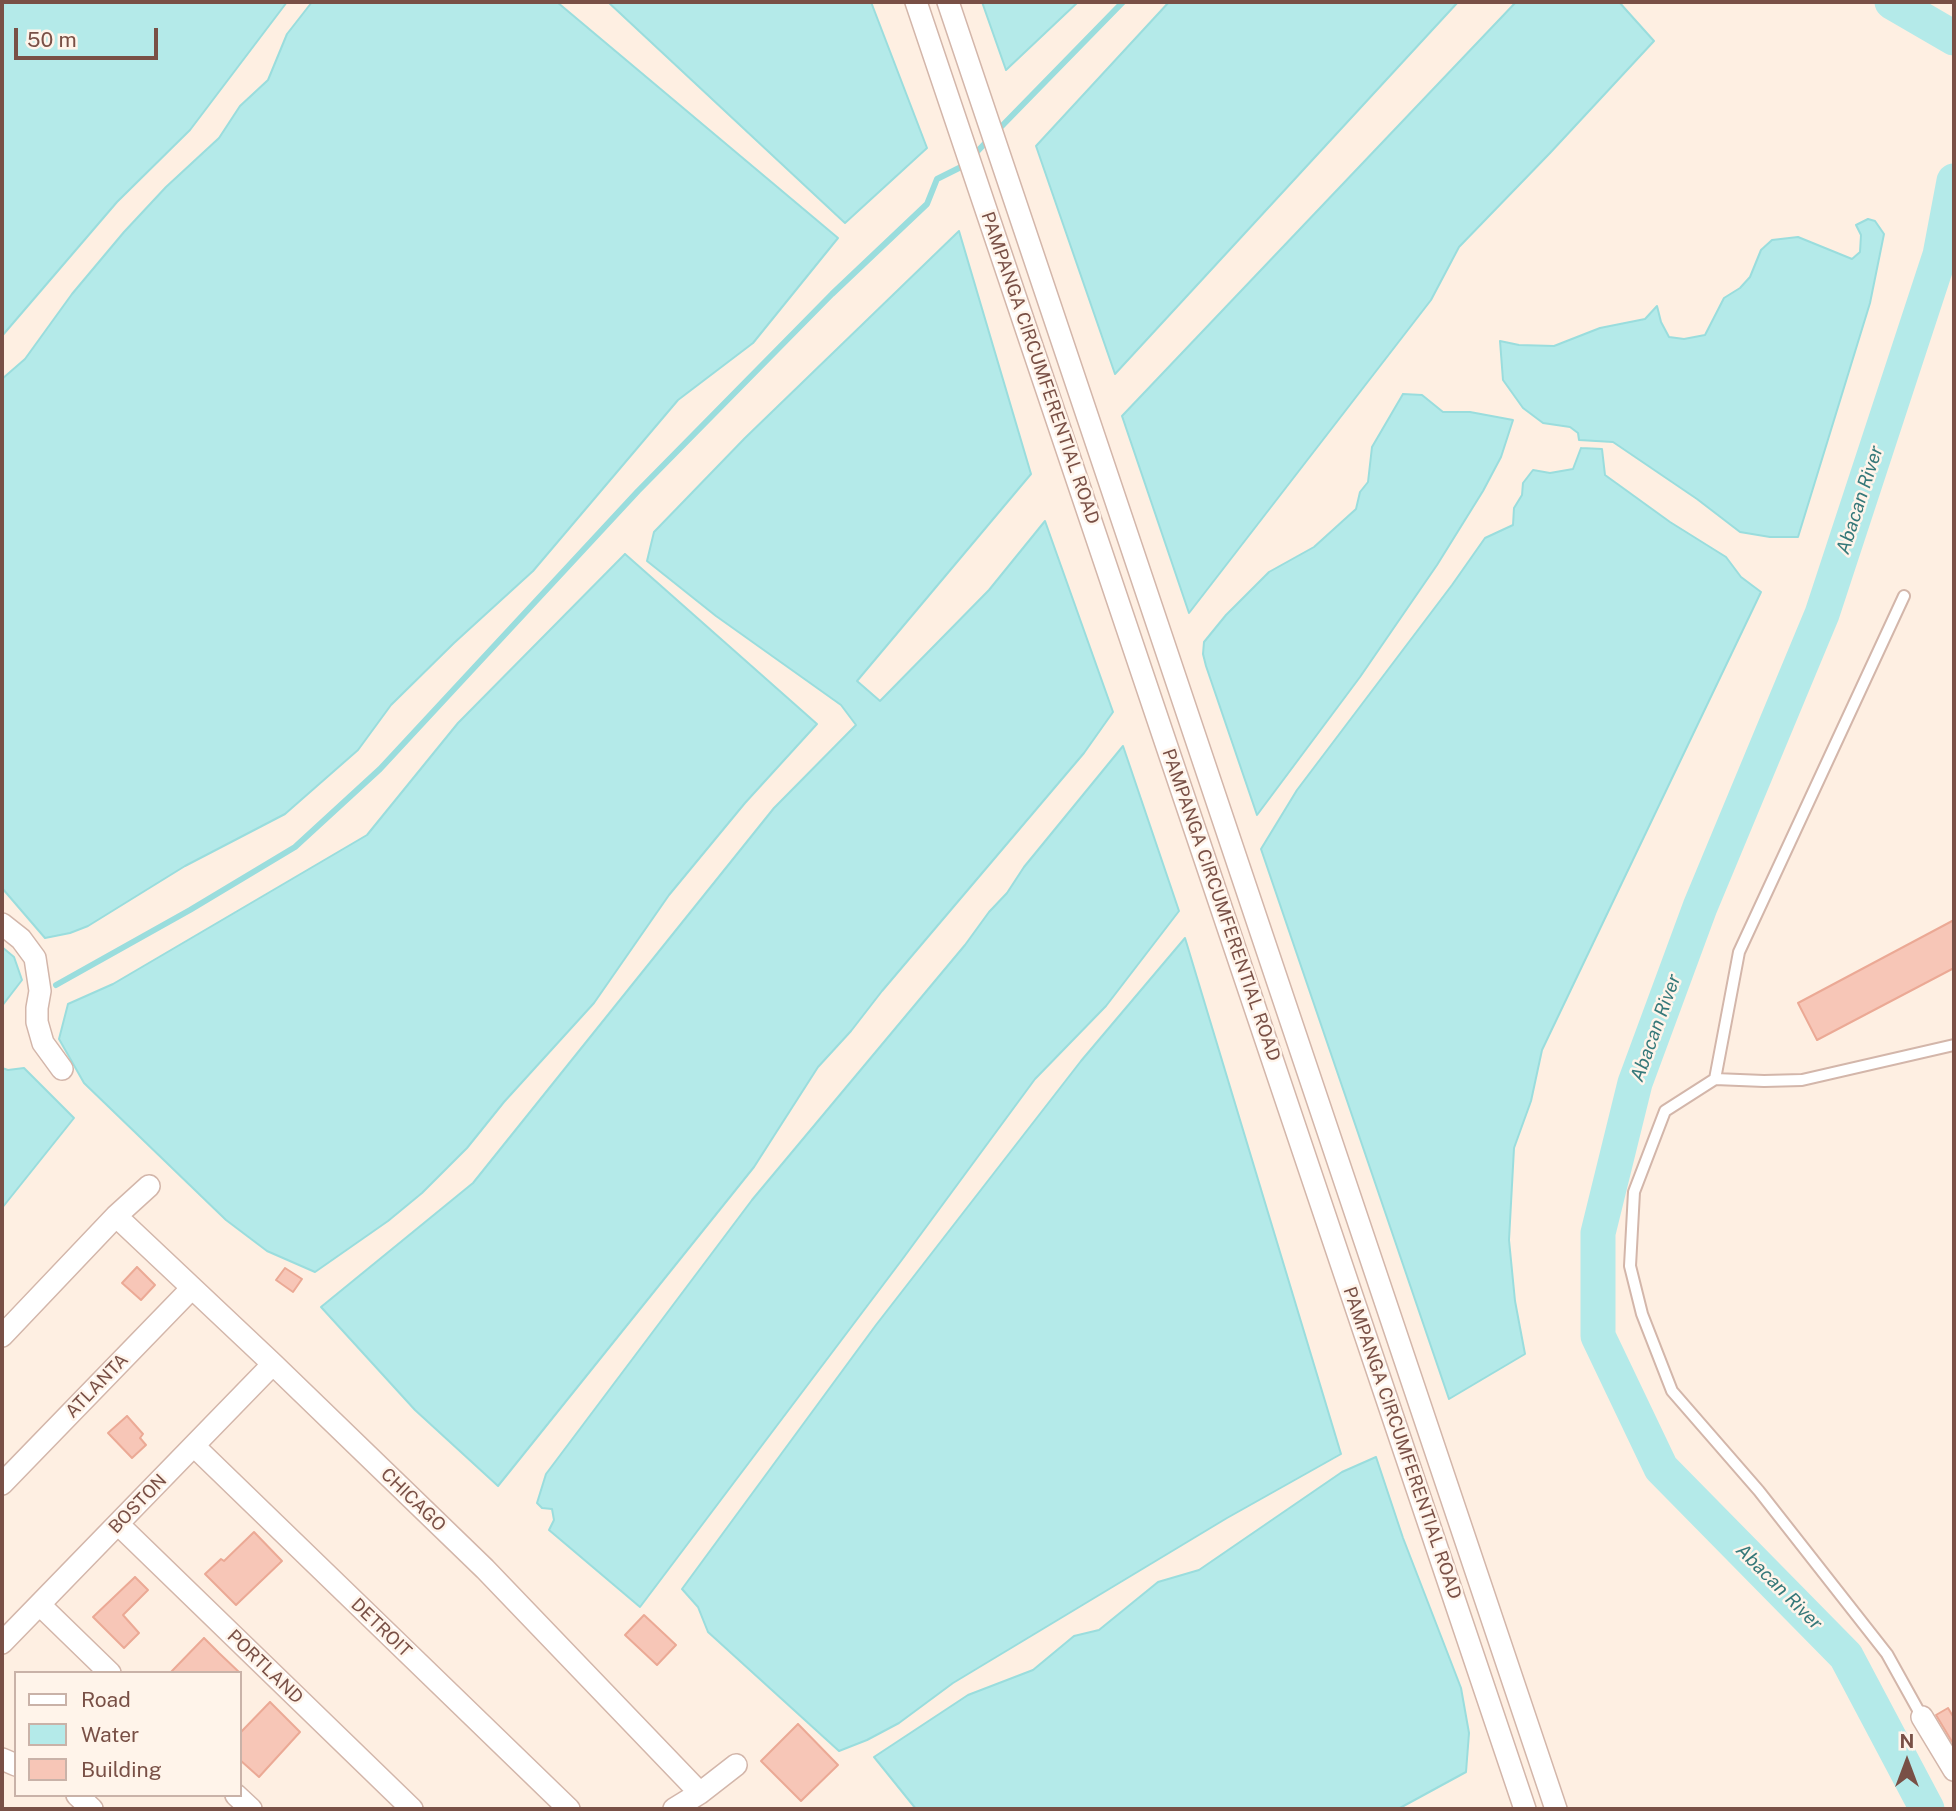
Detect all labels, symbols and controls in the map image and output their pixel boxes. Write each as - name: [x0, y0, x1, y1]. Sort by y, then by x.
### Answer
- scale bar: [18, 14, 161, 58]
- text: 50 m: [27, 27, 77, 52]
- street label: PAMPANGA CIRCUMFERENTIAL ROAD: [976, 209, 1104, 527]
- water label: Abacan River: [1832, 443, 1888, 557]
- street label: PAMPANGA CIRCUMFERENTIAL ROAD: [1157, 746, 1285, 1064]
- water label: Abacan River: [1626, 971, 1686, 1085]
- street label: PAMPANGA CIRCUMFERENTIAL ROAD: [1338, 1284, 1466, 1602]
- street label: ATLANTA: [61, 1349, 133, 1423]
- street label: CHICAGO: [376, 1464, 450, 1536]
- street label: BOSTON: [104, 1470, 172, 1538]
- water label: Abacan River: [1731, 1539, 1827, 1635]
- street label: DETROIT: [346, 1594, 416, 1662]
- street label: PORTLAND: [223, 1626, 307, 1708]
- legend: [14, 1671, 242, 1797]
- text: Road: [81, 1687, 131, 1712]
- text: Water: [81, 1722, 139, 1747]
- north arrow: [1872, 1727, 1942, 1797]
- text: N: [1900, 1730, 1914, 1752]
- text: Building: [81, 1757, 162, 1782]

